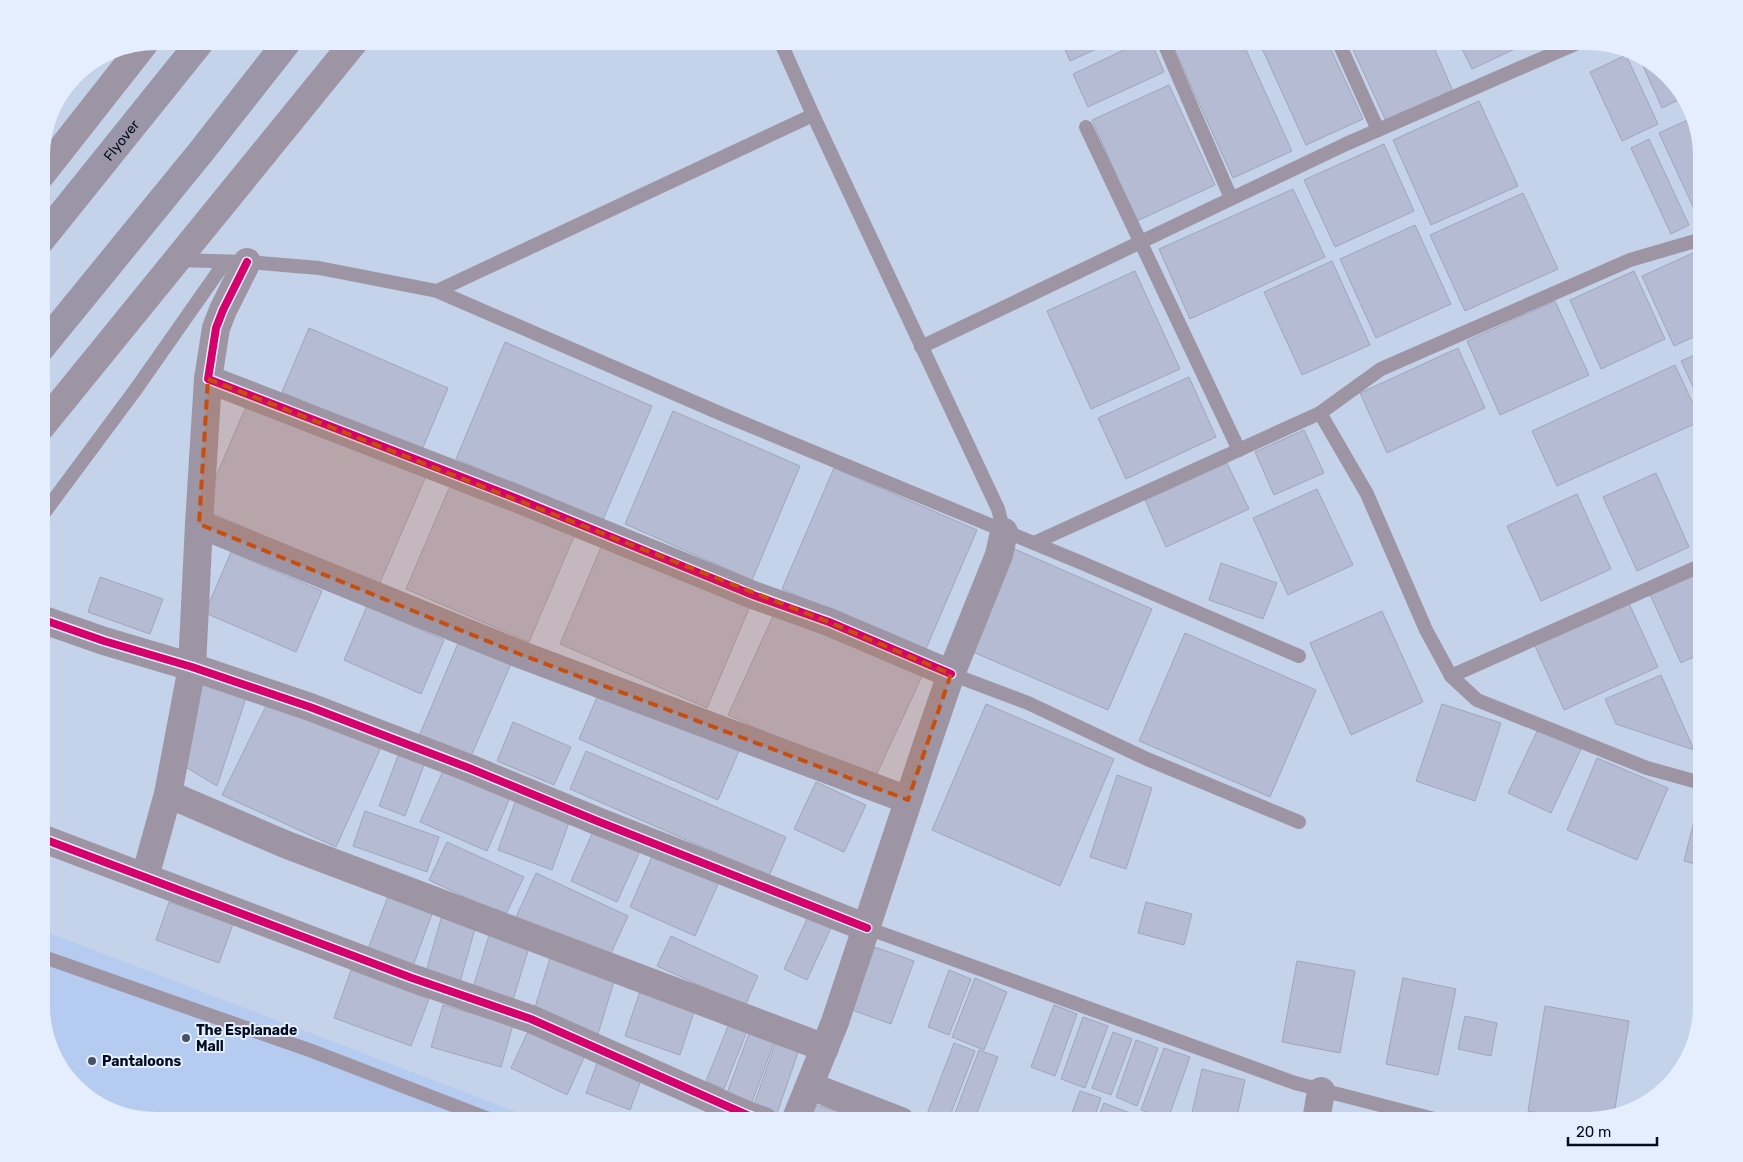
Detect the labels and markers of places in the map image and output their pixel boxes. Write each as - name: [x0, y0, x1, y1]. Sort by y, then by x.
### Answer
- place label: The Esplanade Mall: [196, 1022, 297, 1055]
- marker: The Esplanade Mall: [180, 1032, 192, 1044]
- place label: Pantaloons: [102, 1053, 181, 1070]
- marker: Pantaloons: [86, 1055, 98, 1067]

